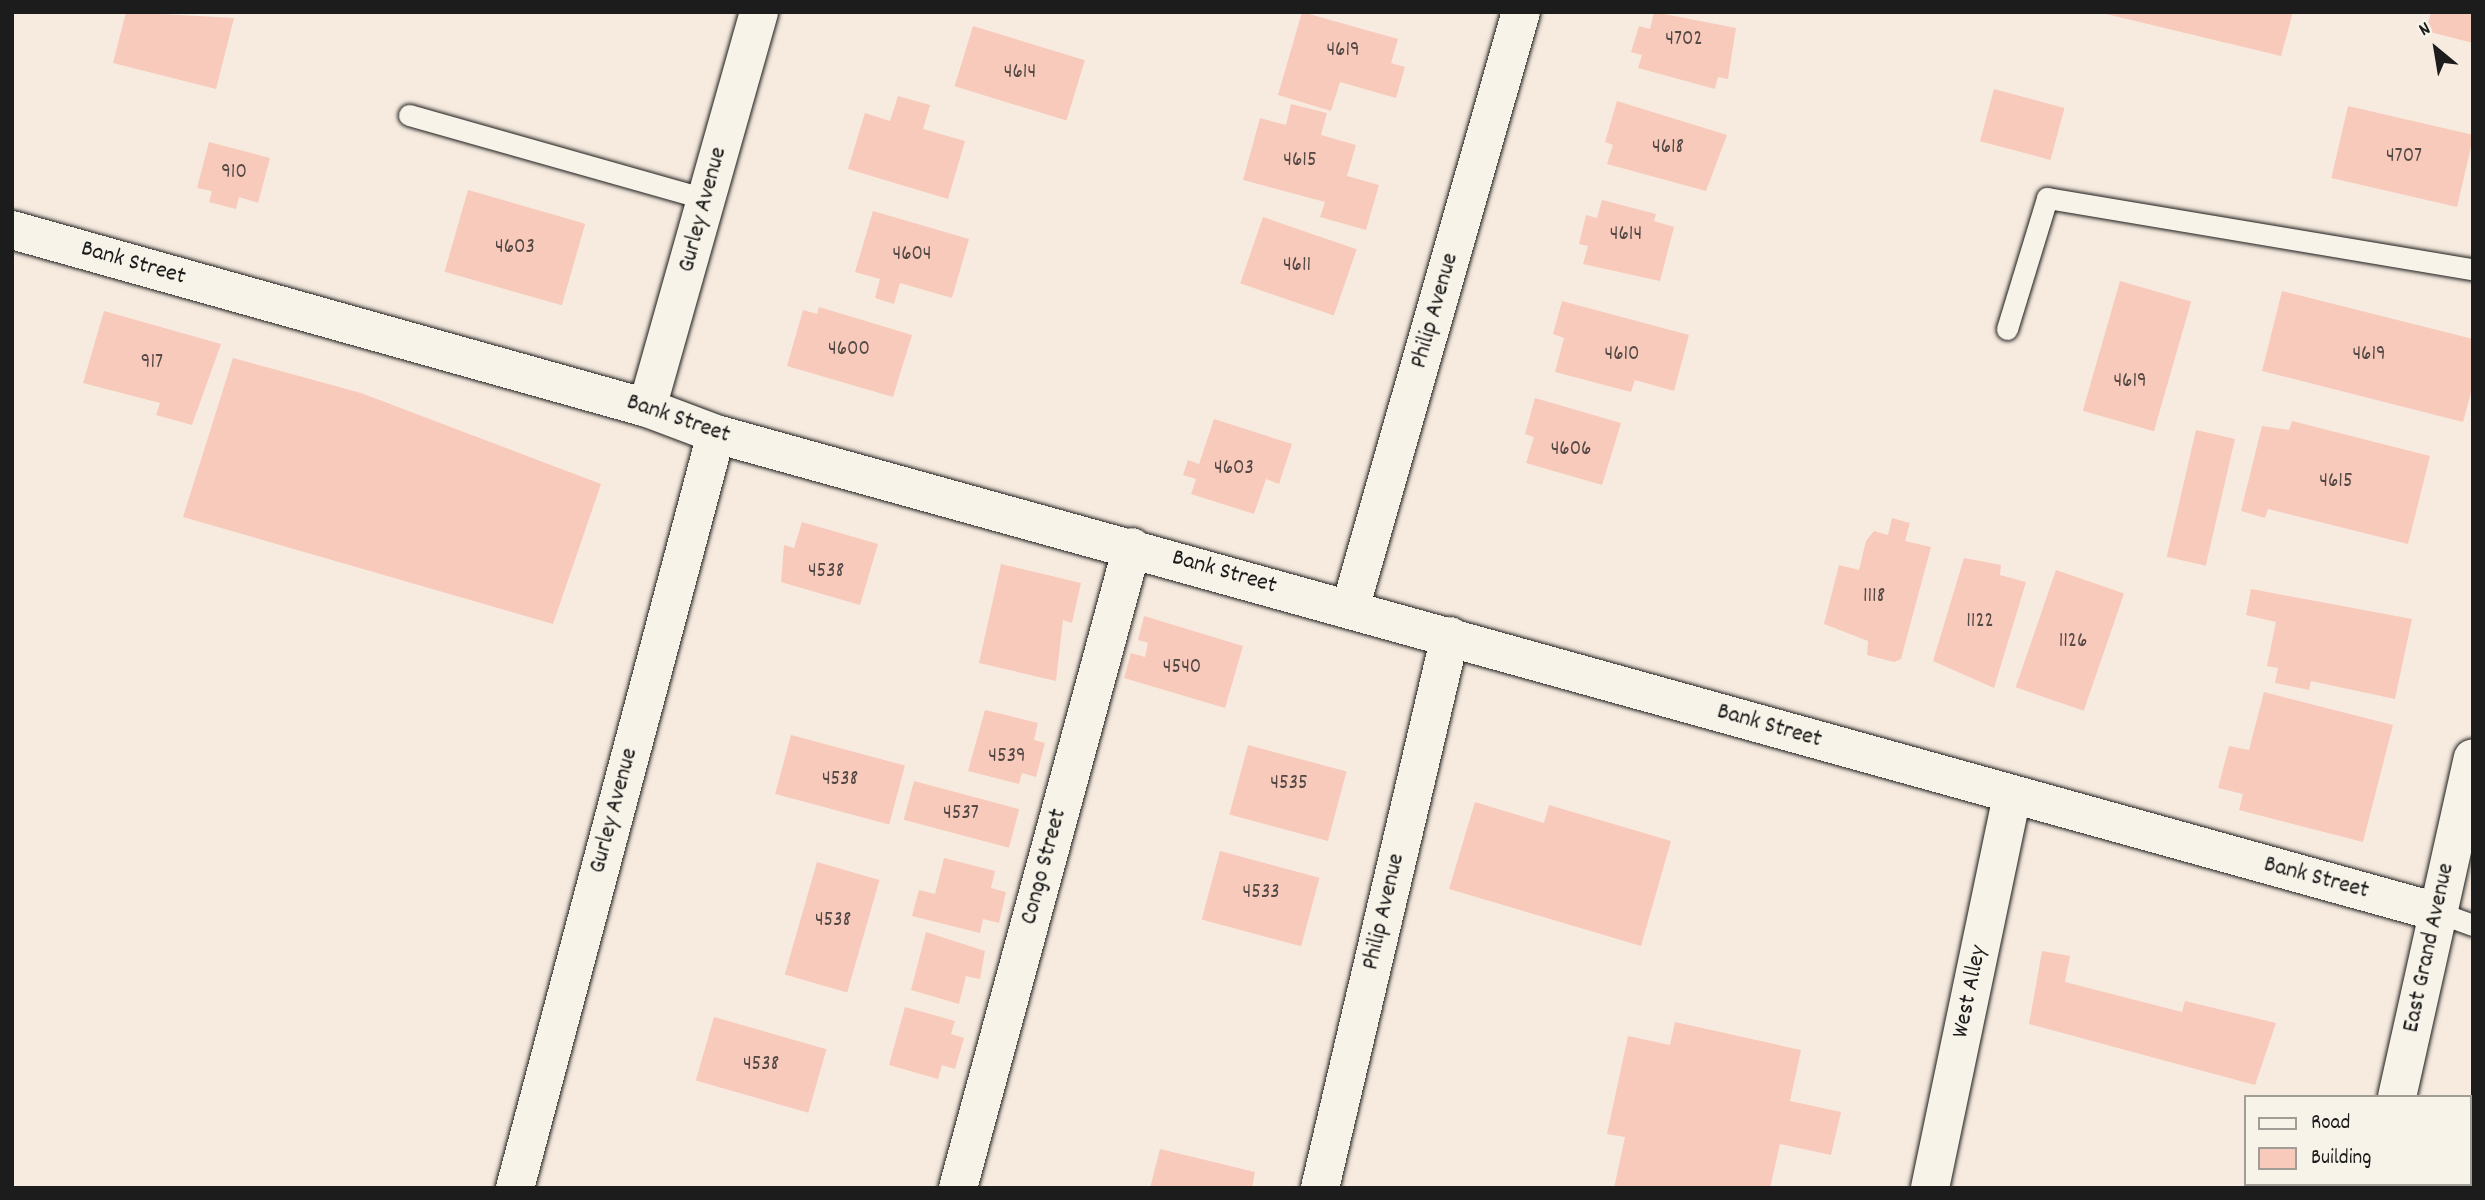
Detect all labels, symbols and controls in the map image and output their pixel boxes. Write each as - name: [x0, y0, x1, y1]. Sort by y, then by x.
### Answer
- north arrow: [2401, 14, 2471, 84]
- text: N: [2414, 16, 2436, 44]
- house number: 4702: [1665, 27, 1703, 53]
- house number: 4619: [1326, 38, 1360, 64]
- house number: 4614: [1004, 60, 1036, 86]
- house number: 4618: [1652, 135, 1684, 161]
- street label: Gurley Avenue: [673, 144, 735, 276]
- house number: 4707: [2386, 144, 2422, 170]
- house number: 4615: [1283, 148, 1317, 174]
- house number: 910: [221, 160, 247, 186]
- house number: 4614: [1610, 222, 1642, 248]
- street label: Bank Street: [77, 235, 189, 293]
- house number: 4603: [495, 235, 535, 261]
- house number: 4604: [892, 242, 932, 268]
- street label: Philip Avenue: [1406, 250, 1466, 372]
- house number: 4611: [1283, 253, 1311, 279]
- house number: 4600: [828, 337, 870, 363]
- house number: 4610: [1604, 342, 1640, 368]
- house number: 4619: [2352, 342, 2386, 368]
- house number: 917: [141, 350, 163, 376]
- house number: 4619: [2113, 369, 2147, 395]
- street label: Bank Street: [623, 389, 733, 451]
- house number: 4606: [1551, 437, 1591, 463]
- house number: 4603: [1214, 456, 1254, 482]
- house number: 4615: [2319, 469, 2353, 495]
- street label: Bank Street: [1168, 544, 1280, 602]
- house number: 4538: [808, 559, 844, 585]
- house number: 1118: [1863, 584, 1885, 610]
- house number: 1122: [1966, 609, 1994, 635]
- house number: 1126: [2059, 629, 2087, 655]
- house number: 4540: [1163, 655, 1201, 681]
- street label: Bank Street: [1713, 698, 1825, 756]
- house number: 4539: [988, 744, 1026, 770]
- street label: Gurley Avenue: [584, 745, 646, 877]
- house number: 4538: [822, 767, 858, 793]
- house number: 4535: [1270, 771, 1308, 797]
- house number: 4537: [943, 801, 979, 827]
- street label: Congo Street: [1016, 806, 1074, 928]
- street label: Philip Avenue: [1358, 851, 1412, 973]
- street label: Bank Street: [2260, 851, 2372, 907]
- street label: East Grand Avenue: [2398, 861, 2462, 1035]
- house number: 4533: [1242, 880, 1280, 906]
- house number: 4538: [815, 908, 851, 934]
- street label: West Alley: [1947, 943, 1995, 1041]
- house number: 4538: [743, 1052, 779, 1078]
- legend: [2244, 1095, 2471, 1186]
- text: Road: [2311, 1109, 2350, 1139]
- text: Building: [2311, 1144, 2371, 1174]

